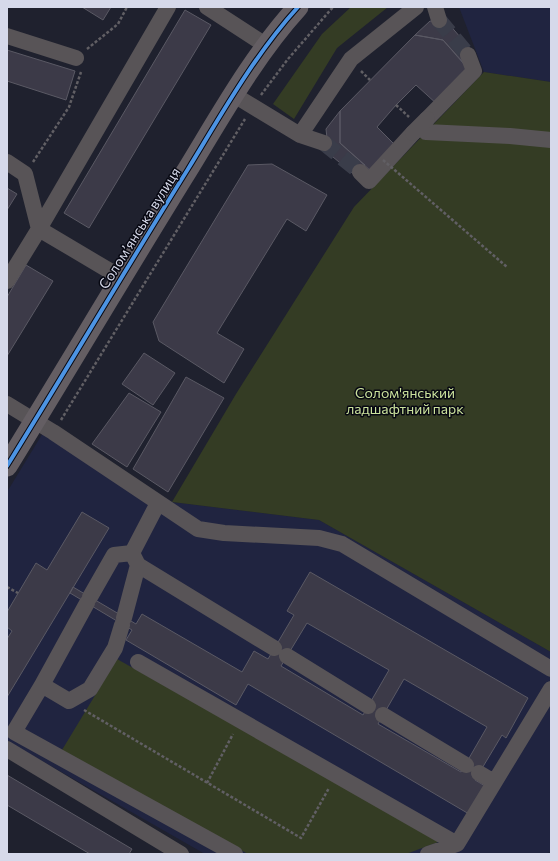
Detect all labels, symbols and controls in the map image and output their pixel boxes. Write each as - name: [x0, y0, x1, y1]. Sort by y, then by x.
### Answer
- street label: Соломʼянська вулиця: [95, 164, 183, 292]
- park label: Солом'янський ладшафтний парк: [346, 384, 464, 417]

